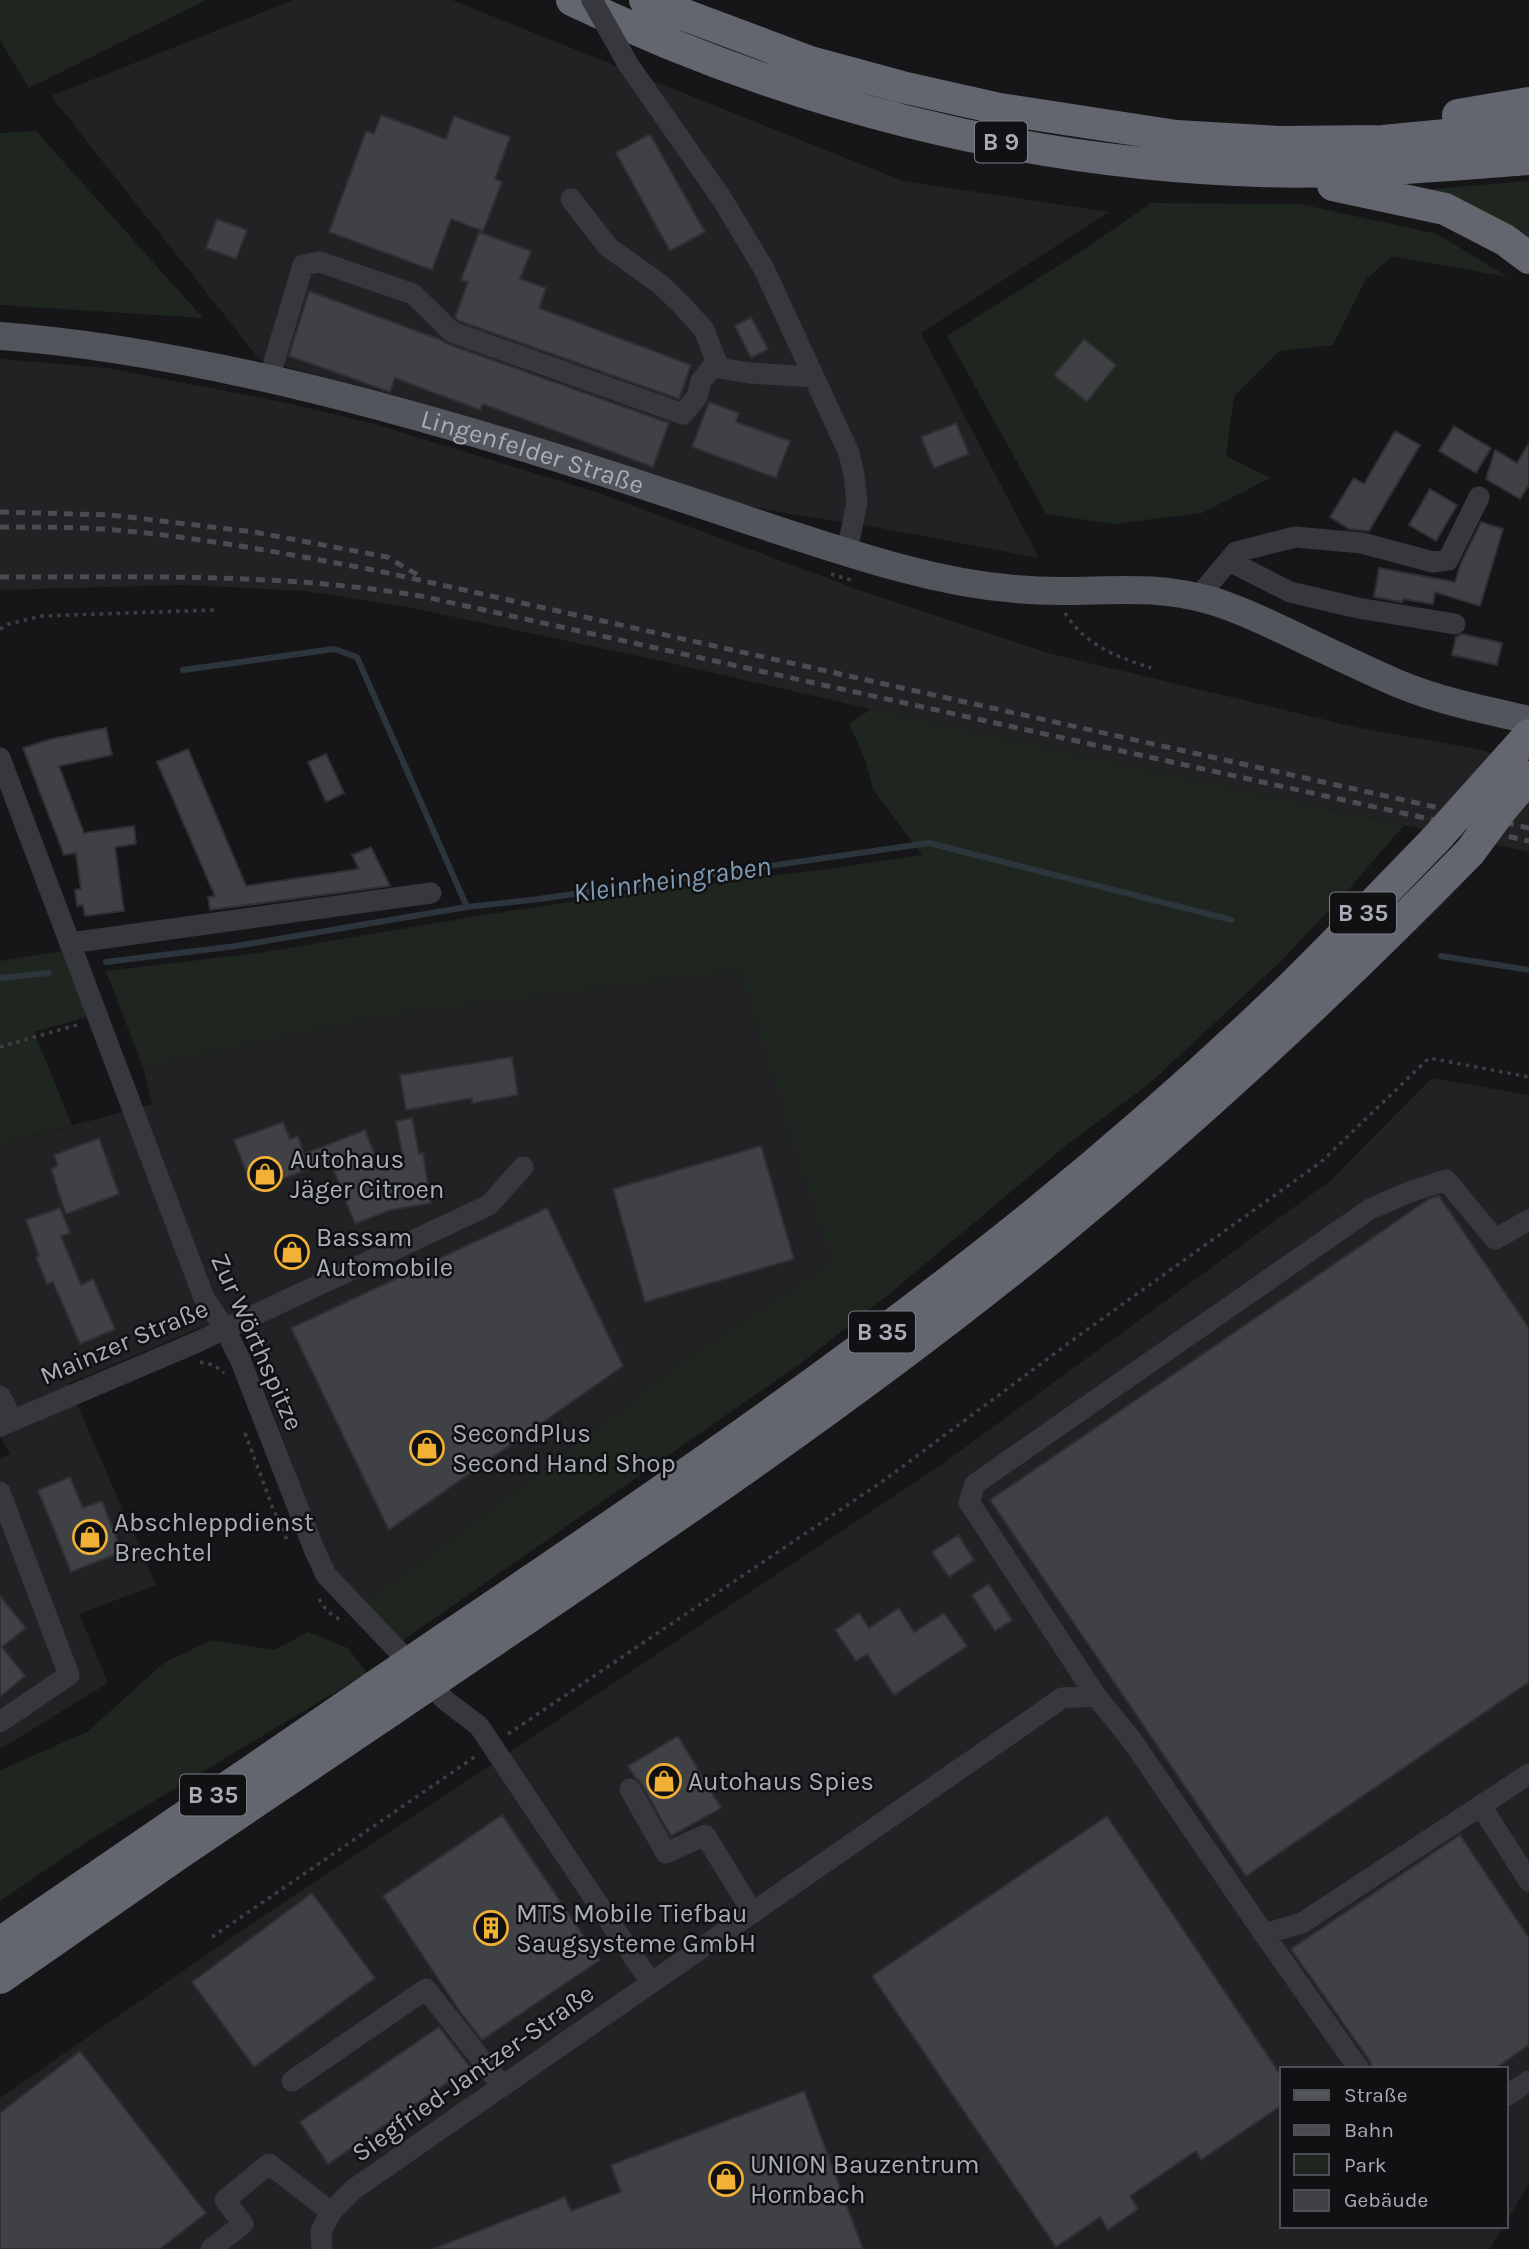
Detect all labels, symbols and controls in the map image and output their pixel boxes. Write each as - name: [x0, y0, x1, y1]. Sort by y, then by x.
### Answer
- road number: B 9: [975, 122, 1027, 162]
- street label: Lingenfelder Straße: [417, 403, 648, 500]
- water label: Kleinrheingraben: [571, 849, 773, 909]
- road number: B 35: [1330, 892, 1396, 933]
- place label: Autohaus Jäger Citroen: [290, 1144, 445, 1205]
- shop icon: Autohaus Jäger Citroen: [246, 1155, 284, 1193]
- place label: Bassam Automobile: [316, 1222, 453, 1283]
- shop icon: Bassam Automobile: [273, 1233, 311, 1271]
- street label: Zur Wörthspitze: [204, 1249, 310, 1435]
- street label: Mainzer Straße: [35, 1293, 213, 1391]
- road number: B 35: [849, 1312, 915, 1352]
- place label: SecondPlus Second Hand Shop: [452, 1418, 676, 1479]
- shop icon: SecondPlus Second Hand Shop: [408, 1429, 446, 1467]
- place label: Abschleppdienst Brechtel: [114, 1507, 314, 1568]
- shop icon: Abschleppdienst Brechtel: [71, 1518, 109, 1556]
- shop icon: Autohaus Spies: [645, 1762, 683, 1800]
- place label: Autohaus Spies: [688, 1766, 874, 1797]
- road number: B 35: [180, 1775, 246, 1816]
- place label: MTS Mobile Tiefbau Saugsysteme GmbH: [516, 1898, 756, 1959]
- building icon: MTS Mobile Tiefbau Saugsysteme GmbH: [472, 1909, 510, 1947]
- street label: Siegfried-Jantzer-Straße: [346, 1978, 600, 2168]
- legend: [1280, 2067, 1508, 2228]
- text: Straße: [1344, 2083, 1407, 2107]
- text: Bahn: [1344, 2118, 1394, 2142]
- place label: UNION Bauzentrum Hornbach: [750, 2149, 980, 2210]
- text: Park: [1344, 2153, 1387, 2177]
- shop icon: UNION Bauzentrum Hornbach: [707, 2160, 745, 2198]
- text: Gebäude: [1344, 2188, 1428, 2212]

